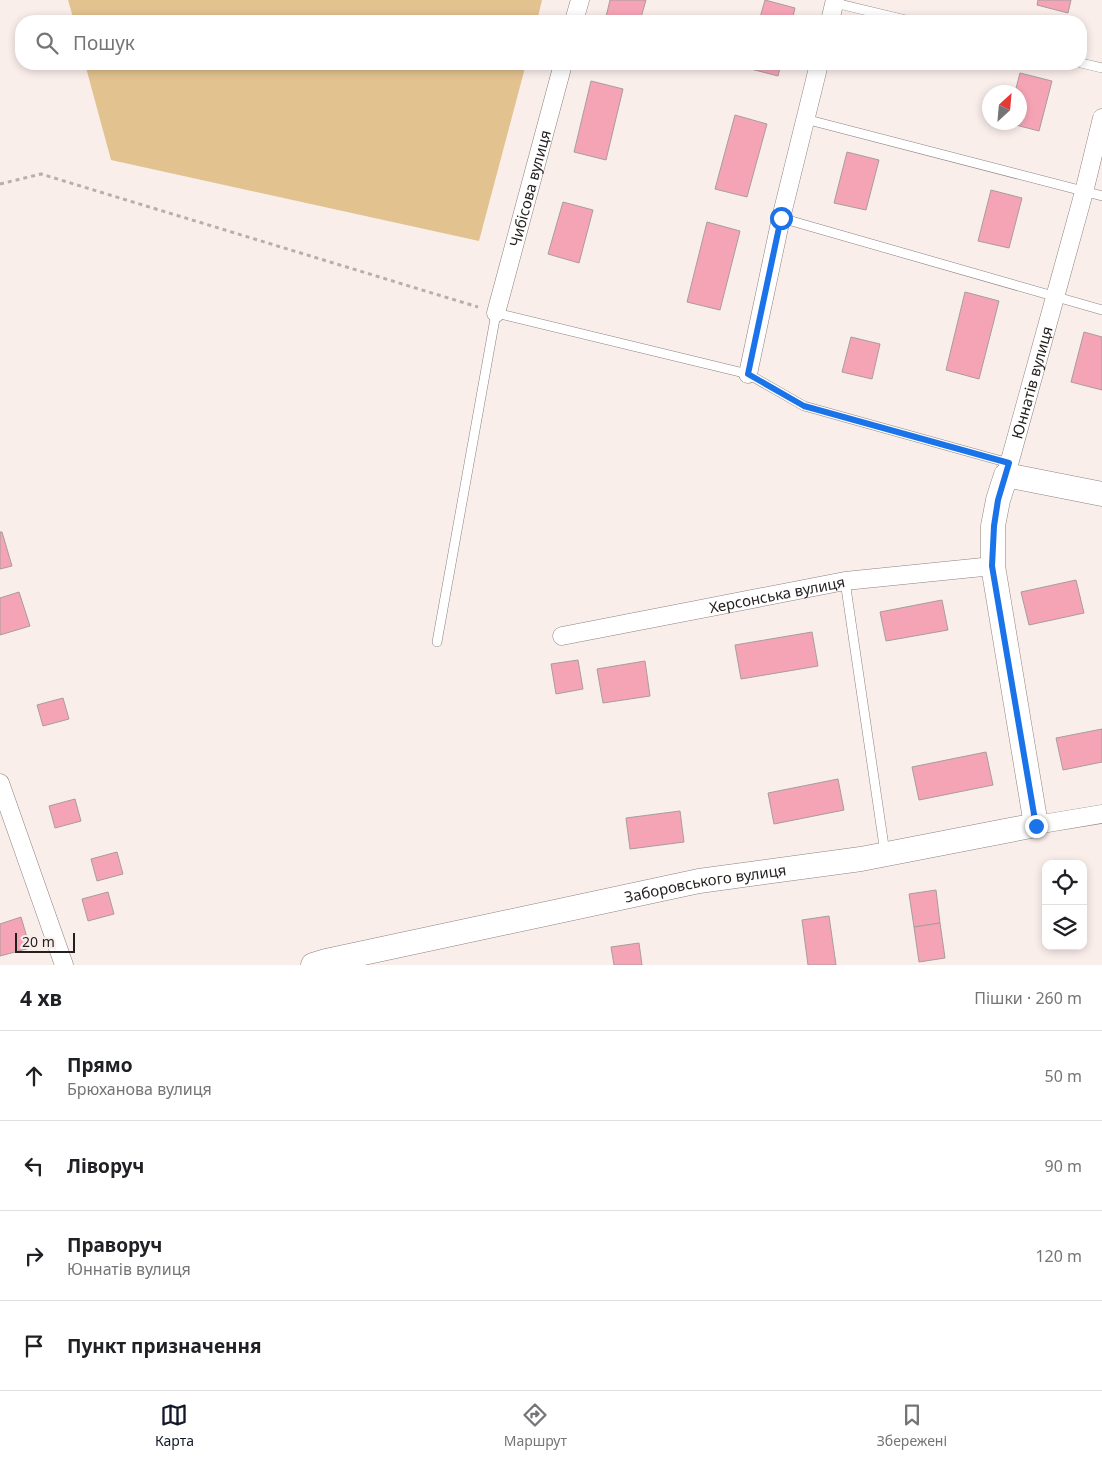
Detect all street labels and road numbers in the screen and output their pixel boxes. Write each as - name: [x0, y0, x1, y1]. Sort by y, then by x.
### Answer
- street label: Чибісова вулиця: [504, 128, 555, 249]
- street label: Юннатів вулиця: [1006, 324, 1057, 441]
- street label: Херсонська вулиця: [707, 571, 847, 617]
- street label: Заборовського вулиця: [622, 859, 787, 907]

